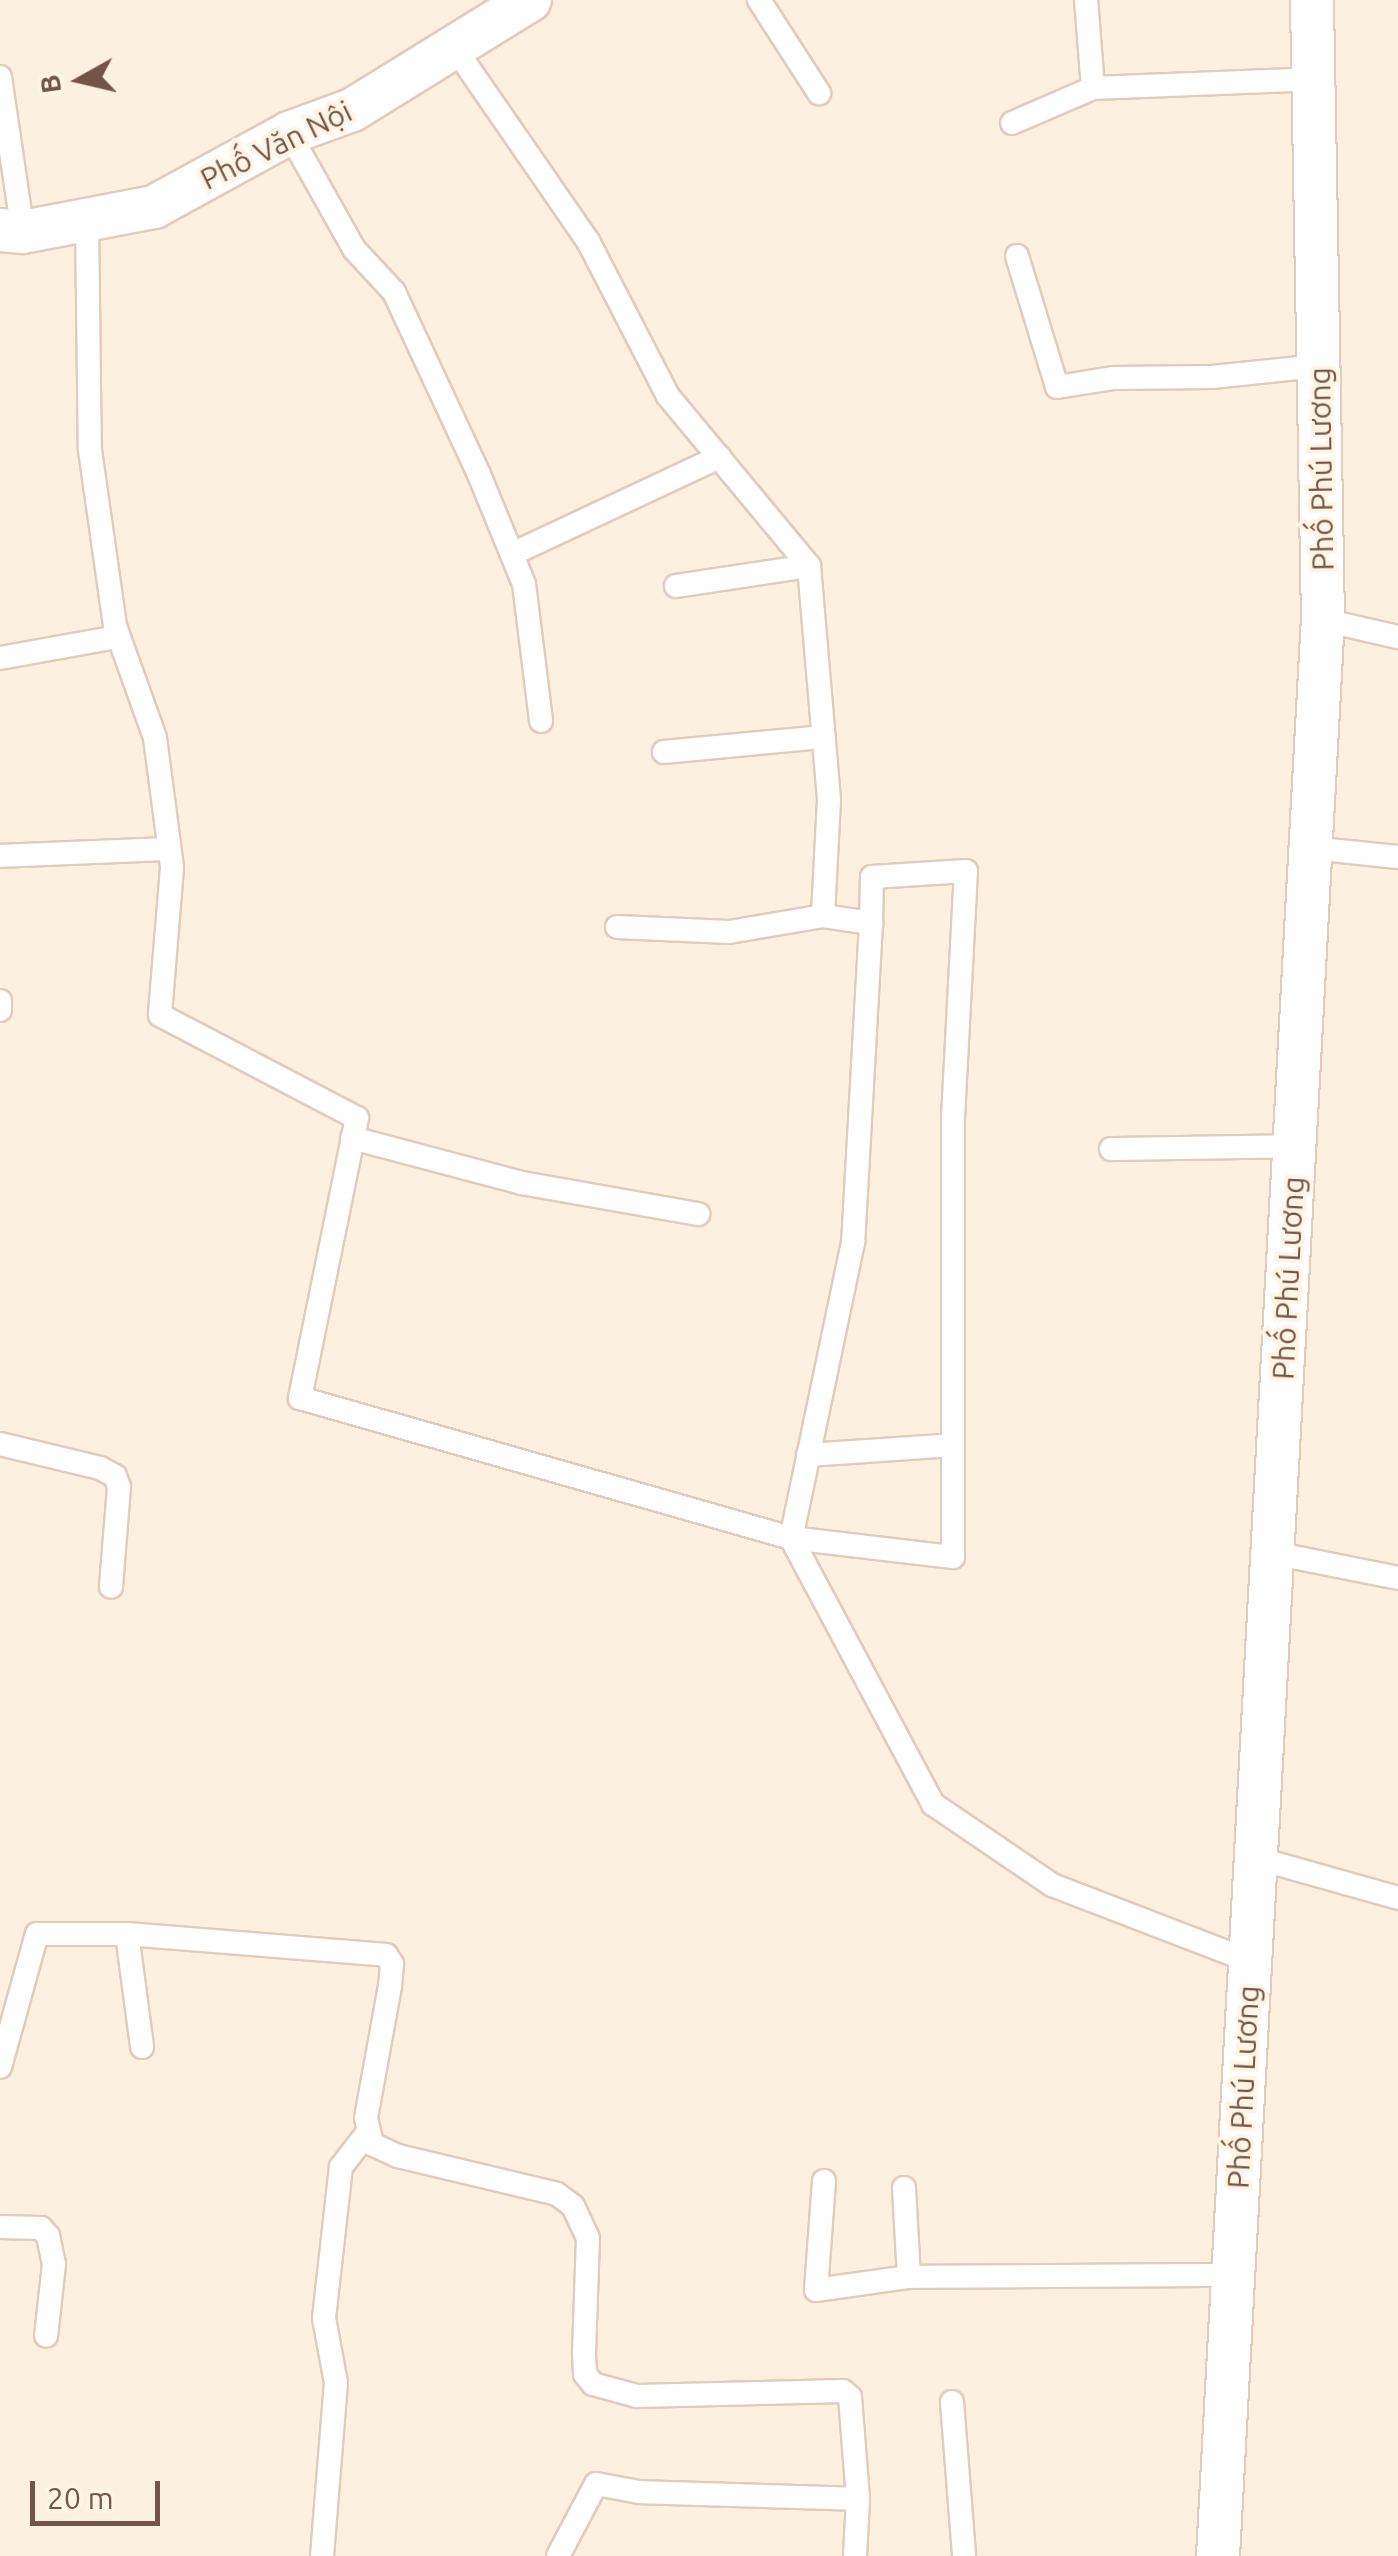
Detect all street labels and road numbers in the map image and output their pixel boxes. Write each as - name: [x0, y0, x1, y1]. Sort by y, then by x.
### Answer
- street label: Phố Văn Nội: [195, 93, 357, 197]
- street label: Phố Phú Lương: [1301, 367, 1341, 571]
- street label: Phố Phú Lương: [1265, 1175, 1311, 1381]
- street label: Phố Phú Lương: [1220, 1984, 1266, 2190]

